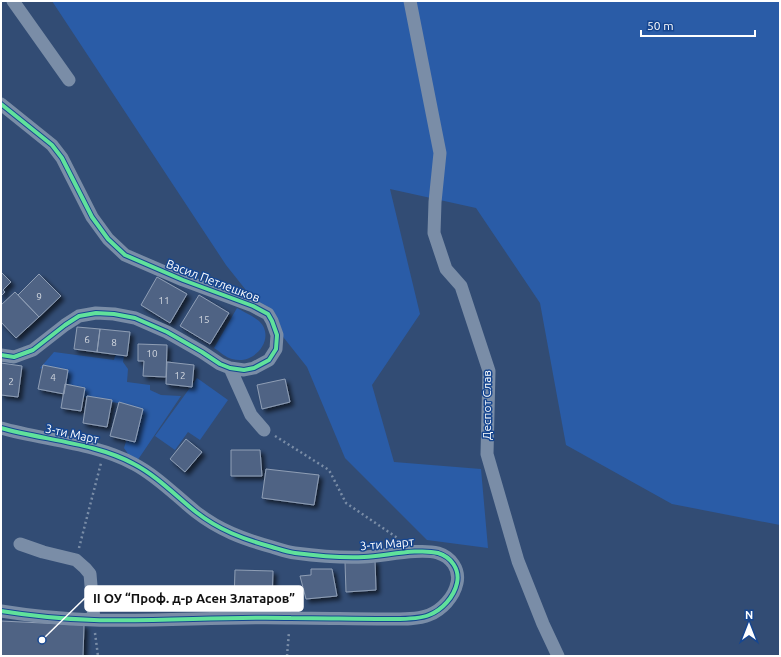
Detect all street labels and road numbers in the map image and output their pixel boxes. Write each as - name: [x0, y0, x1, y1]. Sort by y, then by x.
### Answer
- street label: Васил Петлешков: [165, 257, 262, 304]
- street label: Деспот Слав: [480, 370, 493, 440]
- street label: 3-ти Март: [44, 422, 101, 446]
- street label: 3-ти Март: [359, 535, 415, 552]

